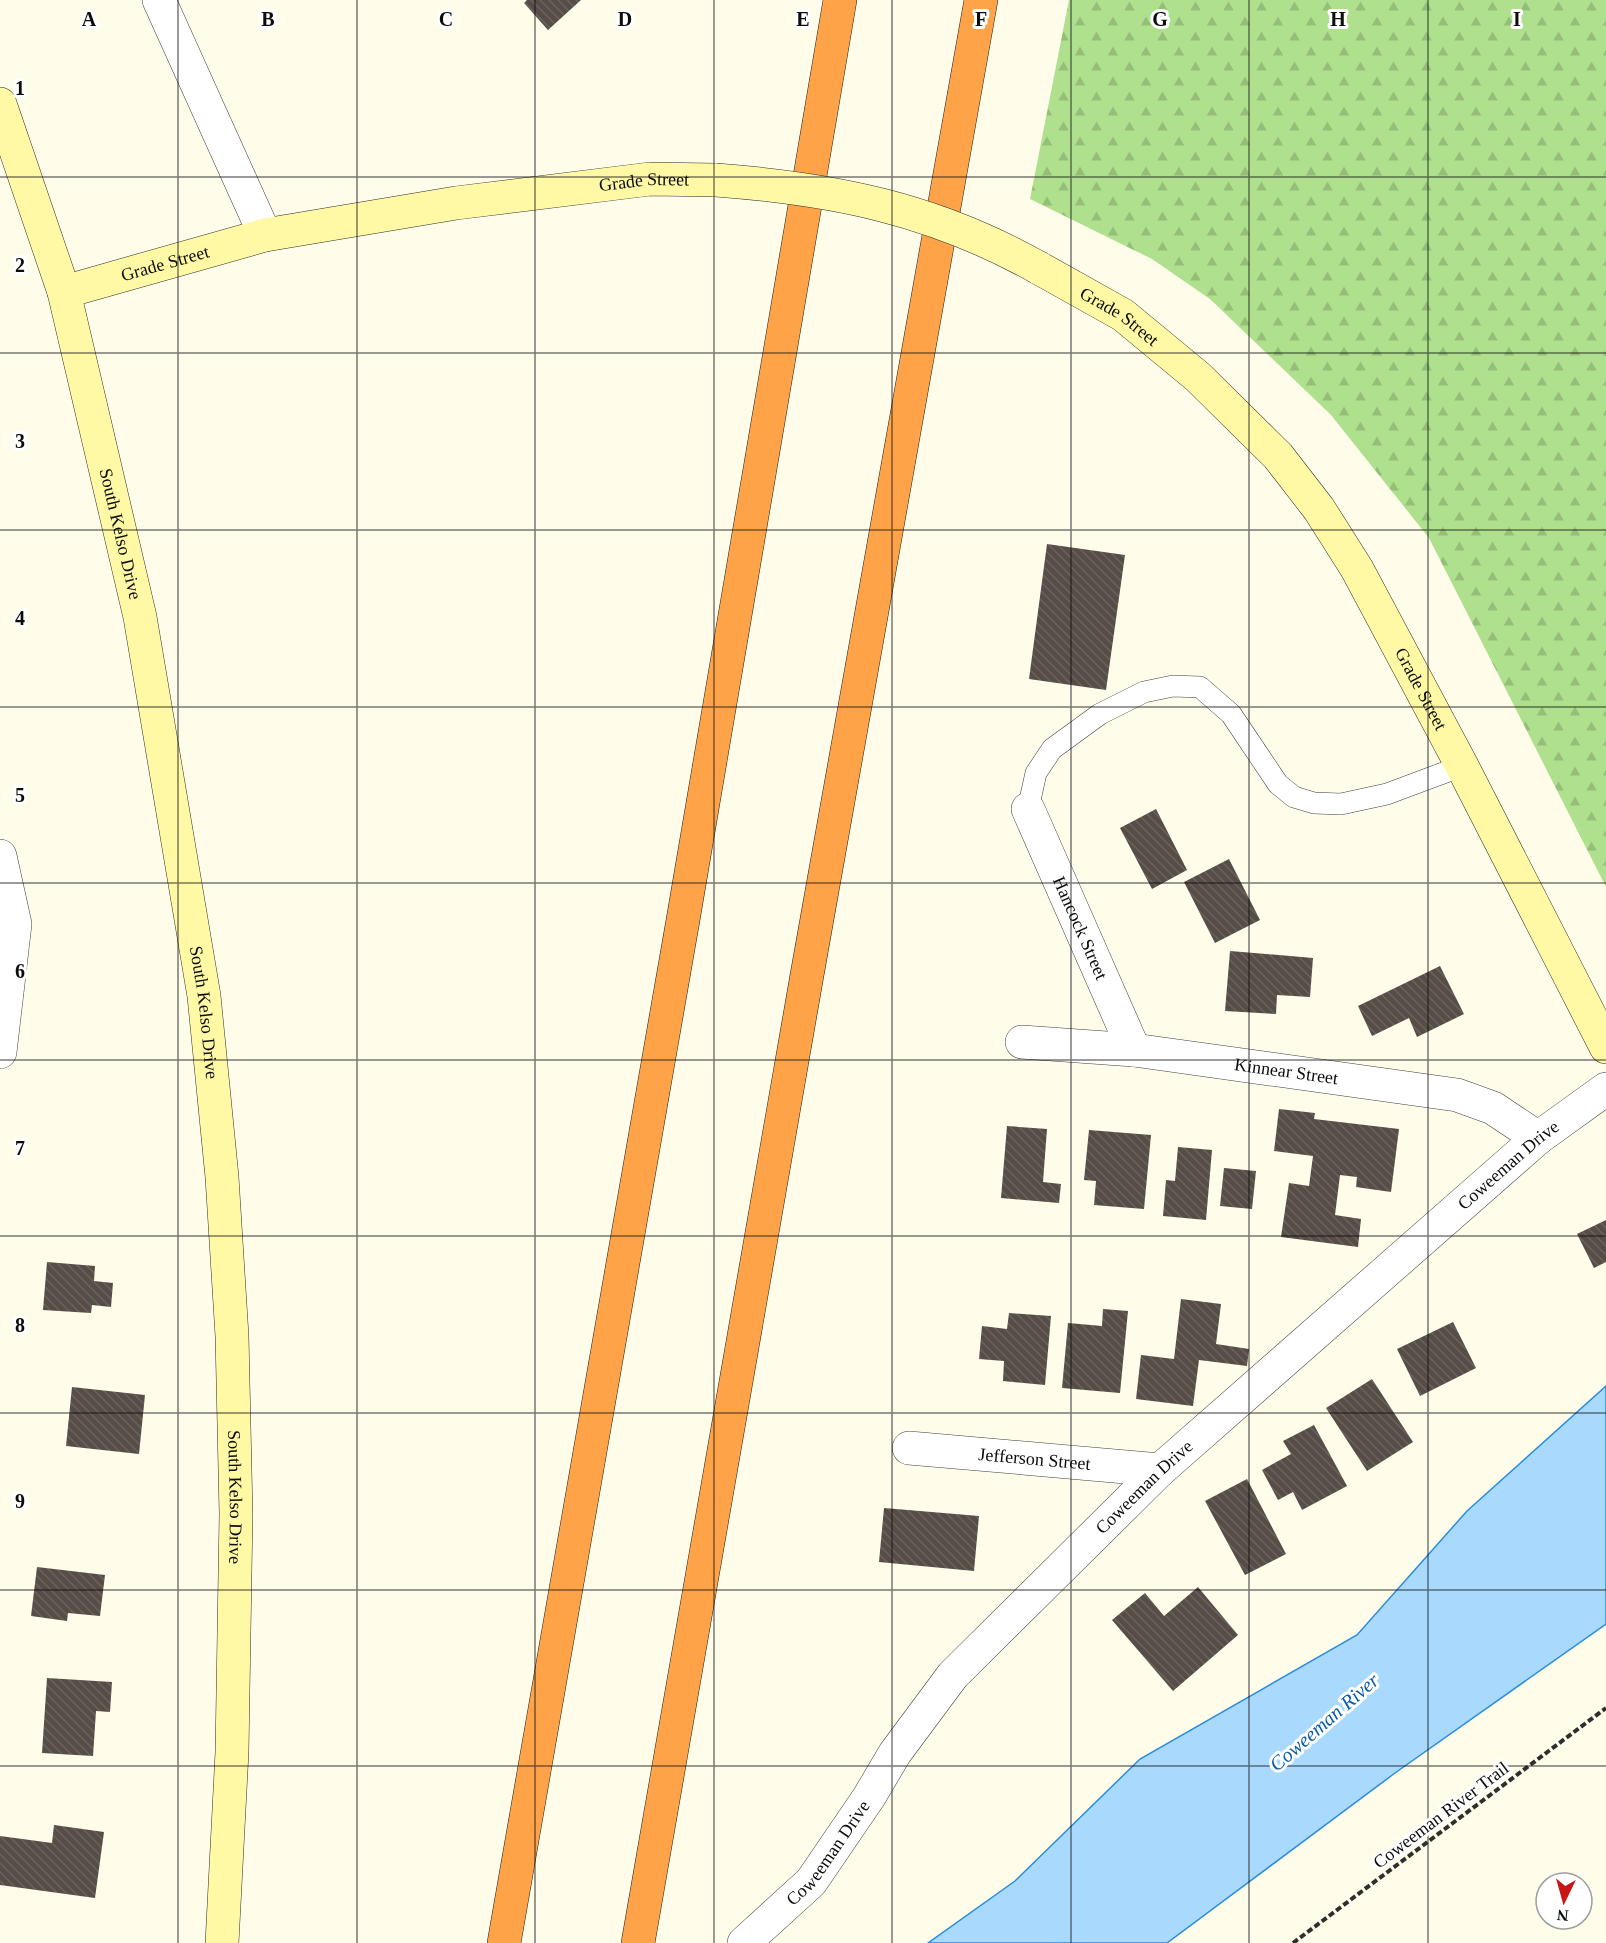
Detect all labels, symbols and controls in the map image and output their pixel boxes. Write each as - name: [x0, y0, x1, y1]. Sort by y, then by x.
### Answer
- text: A: [82, 8, 97, 30]
- text: B: [261, 8, 275, 30]
- text: C: [439, 8, 453, 30]
- text: D: [618, 8, 632, 30]
- text: E: [796, 8, 810, 30]
- text: F: [975, 8, 987, 30]
- text: G: [1152, 8, 1168, 30]
- text: H: [1330, 8, 1346, 30]
- text: I: [1513, 8, 1521, 30]
- text: 1: [15, 77, 25, 99]
- street label: Grade Street: [598, 169, 689, 195]
- street label: Grade Street: [119, 241, 211, 285]
- text: 2: [15, 254, 25, 276]
- street label: Grade Street: [1077, 283, 1163, 350]
- text: 3: [15, 430, 25, 452]
- street label: South Kelso Drive: [96, 466, 146, 601]
- text: 4: [15, 607, 25, 629]
- street label: Grade Street: [1391, 644, 1451, 734]
- text: 5: [15, 784, 25, 806]
- street label: Hancock Street: [1049, 873, 1112, 983]
- street label: South Kelso Drive: [186, 944, 222, 1080]
- text: 6: [15, 960, 25, 982]
- street label: Kinnear Street: [1233, 1054, 1339, 1088]
- street label: Coweeman Drive: [1454, 1116, 1563, 1214]
- text: 7: [15, 1137, 25, 1159]
- text: 8: [15, 1314, 25, 1336]
- street label: South Kelso Drive: [224, 1430, 246, 1564]
- street label: Coweeman Drive: [1092, 1436, 1197, 1538]
- street label: Jefferson Street: [978, 1444, 1091, 1474]
- text: 9: [15, 1490, 25, 1512]
- water label: Coweeman River: [1265, 1669, 1383, 1775]
- street label: Coweeman River Trail: [1369, 1758, 1513, 1872]
- street label: Coweeman Drive: [782, 1797, 874, 1910]
- north arrow: [1534, 1871, 1594, 1931]
- text: N: [1556, 1906, 1569, 1924]

